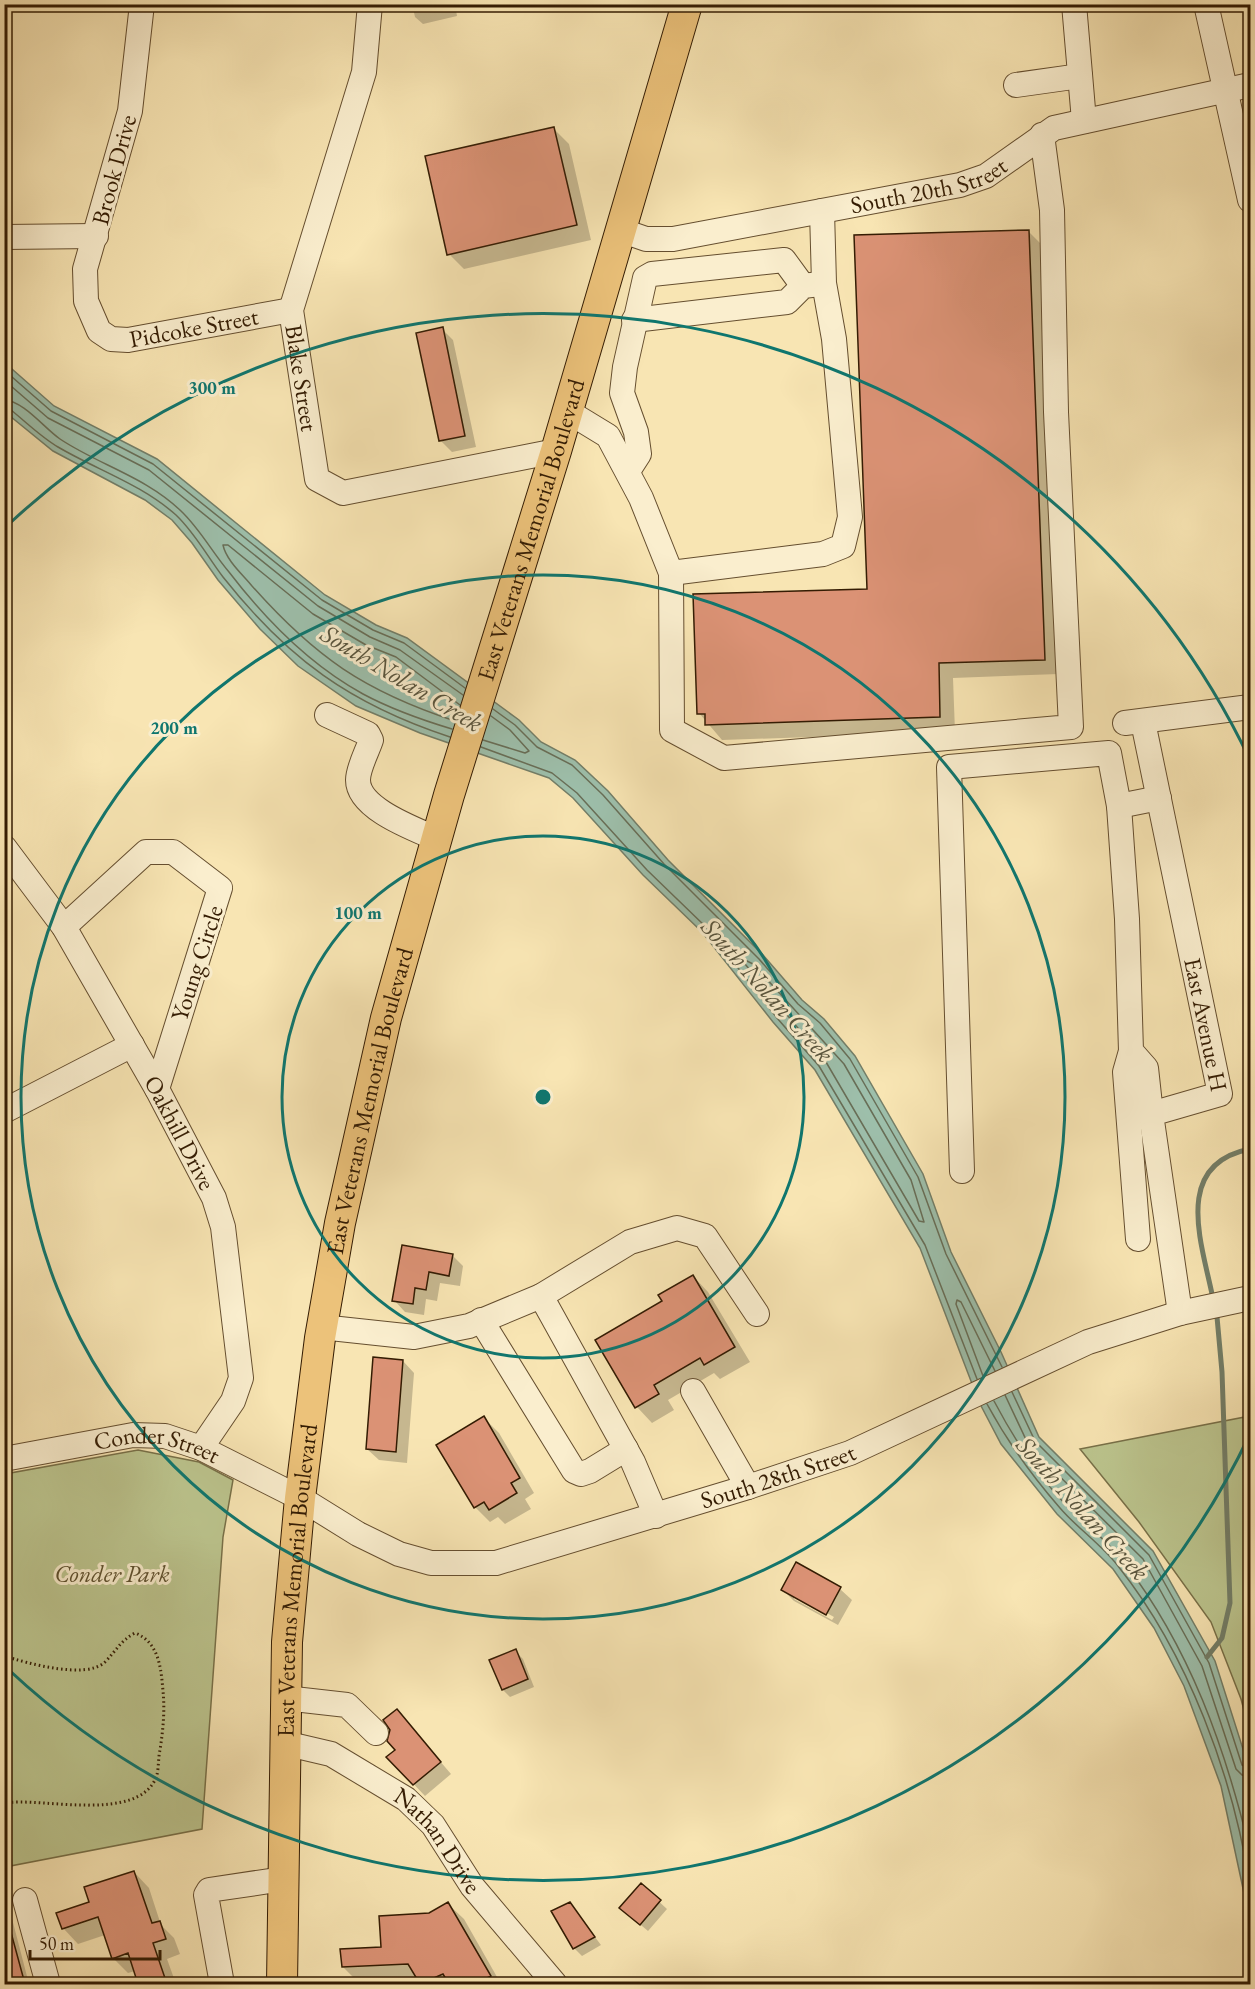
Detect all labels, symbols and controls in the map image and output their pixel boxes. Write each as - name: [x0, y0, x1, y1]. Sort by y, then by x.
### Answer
- street label: Brook Drive: [84, 111, 143, 228]
- street label: South 20th Street: [848, 150, 1013, 220]
- street label: Pidcoke Street: [127, 300, 261, 354]
- street label: Blake Street: [278, 322, 326, 434]
- street label: East Veterans Memorial Boulevard: [469, 374, 592, 685]
- text: 300 m: [188, 376, 236, 399]
- water label: South Nolan Creek: [314, 616, 489, 740]
- text: 200 m: [150, 716, 198, 739]
- street label: Young Circle: [163, 901, 230, 1025]
- text: 100 m: [334, 901, 382, 924]
- water label: South Nolan Creek: [693, 910, 842, 1070]
- street label: East Veterans Memorial Boulevard: [319, 943, 420, 1257]
- street label: East Avenue H: [1177, 955, 1235, 1094]
- street label: Oakhill Drive: [137, 1069, 223, 1195]
- centre of rings: [533, 1087, 553, 1107]
- street label: Conder Street: [91, 1419, 226, 1470]
- street label: East Veterans Memorial Boulevard: [270, 1421, 324, 1737]
- water label: South Nolan Creek: [1008, 1428, 1157, 1588]
- street label: South 28th Street: [697, 1436, 861, 1515]
- park label: Conder Park: [54, 1558, 170, 1589]
- street label: Nathan Drive: [389, 1780, 488, 1900]
- scale bar: [30, 1923, 160, 1961]
- text: 50 m: [39, 1932, 74, 1955]

